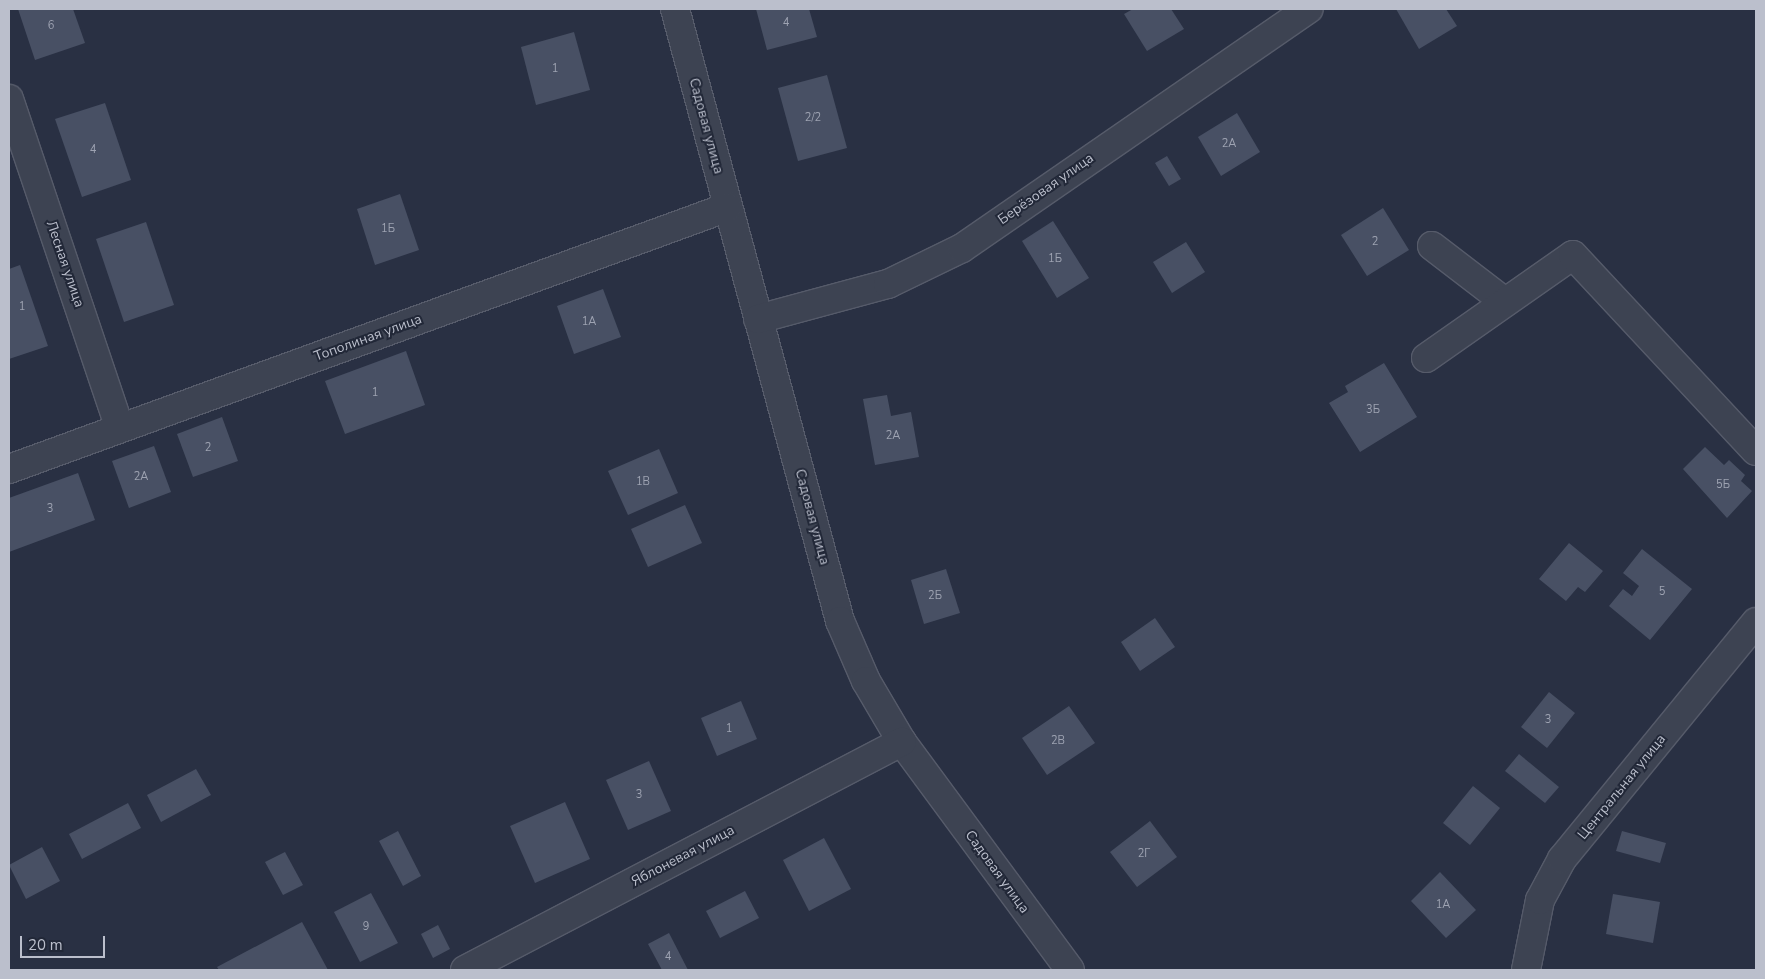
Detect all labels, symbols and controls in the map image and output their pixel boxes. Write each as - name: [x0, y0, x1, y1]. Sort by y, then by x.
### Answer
- house number: 4: [783, 16, 789, 30]
- house number: 6: [48, 19, 54, 33]
- house number: 1: [552, 62, 558, 76]
- street label: Садовая улица: [685, 76, 727, 176]
- house number: 2/2: [805, 111, 821, 125]
- house number: 2А: [1222, 137, 1236, 151]
- house number: 4: [90, 143, 96, 157]
- street label: Берёзовая улица: [995, 150, 1097, 228]
- street label: Лесная улица: [42, 218, 88, 310]
- house number: 1Б: [381, 222, 395, 236]
- house number: 2: [1372, 235, 1378, 249]
- house number: 1Б: [1048, 252, 1062, 266]
- house number: 1: [19, 300, 25, 314]
- street label: Тополиная улица: [312, 311, 424, 365]
- house number: 1А: [582, 315, 596, 329]
- house number: 1: [372, 386, 378, 400]
- house number: 3Б: [1366, 403, 1380, 417]
- house number: 2А: [886, 429, 900, 443]
- house number: 2: [205, 441, 211, 455]
- street label: Садовая улица: [791, 467, 833, 567]
- house number: 2А: [134, 470, 148, 484]
- house number: 1В: [636, 475, 650, 489]
- house number: 5Б: [1716, 478, 1730, 492]
- house number: 3: [47, 502, 53, 516]
- house number: 5: [1659, 585, 1665, 599]
- house number: 2Б: [928, 589, 942, 603]
- house number: 3: [1545, 713, 1551, 727]
- house number: 1: [726, 722, 732, 736]
- street label: Центральная улица: [1574, 731, 1670, 843]
- house number: 2В: [1051, 734, 1065, 748]
- house number: 3: [636, 788, 642, 802]
- street label: Яблоневая улица: [629, 822, 737, 890]
- street label: Садовая улица: [961, 827, 1033, 917]
- house number: 2Г: [1138, 847, 1150, 861]
- house number: 1А: [1436, 898, 1450, 912]
- house number: 9: [363, 920, 369, 934]
- scale bar: [22, 926, 108, 958]
- text: 20 m: [28, 935, 63, 955]
- house number: 4: [665, 950, 671, 964]

